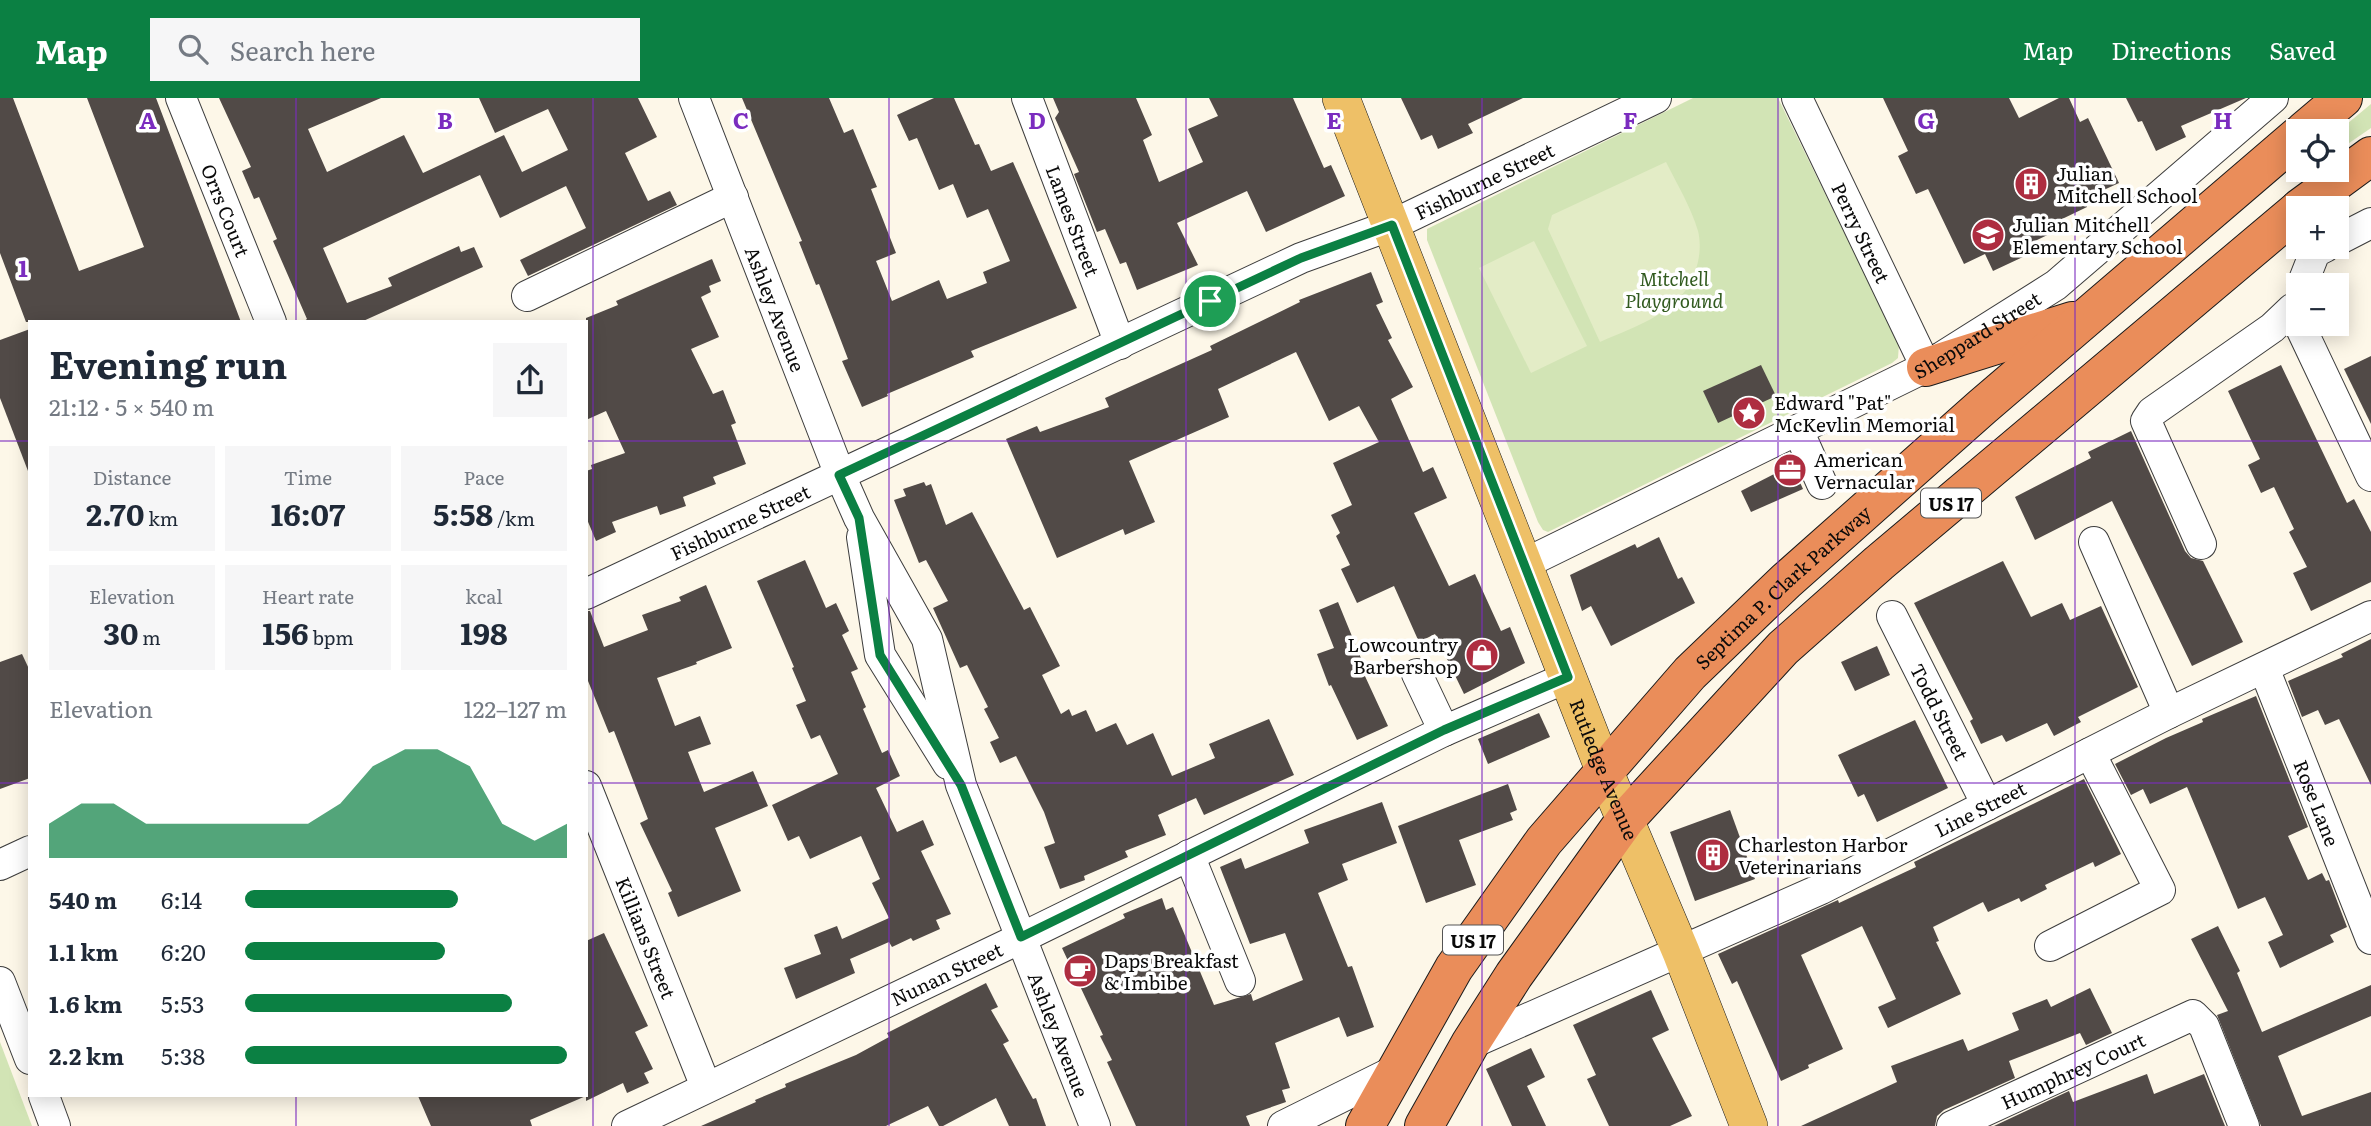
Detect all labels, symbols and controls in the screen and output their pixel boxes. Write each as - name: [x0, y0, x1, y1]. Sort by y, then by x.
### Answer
- search box: [150, 18, 640, 81]
- text: Map: [35, 25, 108, 74]
- icon: search: [174, 30, 212, 68]
- text: Search here: [230, 30, 376, 69]
- text: Map: [2022, 32, 2073, 67]
- text: Directions: [2111, 32, 2231, 67]
- text: Saved: [2269, 32, 2336, 67]
- text: A: [139, 102, 157, 136]
- text: B: [437, 102, 453, 136]
- text: C: [733, 102, 749, 136]
- text: D: [1028, 102, 1046, 136]
- text: E: [1326, 102, 1342, 136]
- text: F: [1623, 102, 1638, 136]
- text: G: [1917, 102, 1935, 136]
- text: H: [2213, 102, 2233, 136]
- map controls: [2286, 119, 2349, 336]
- button: locate: [2286, 119, 2349, 182]
- street label: Fishburne Street: [1410, 135, 1559, 226]
- place label: Julian Mitchell School: [2056, 159, 2198, 209]
- street label: Orrs Court: [195, 160, 257, 261]
- street label: Lames Street: [1040, 161, 1107, 280]
- building icon: Julian Mitchell School: [2012, 165, 2050, 203]
- street label: Perry Street: [1825, 177, 1898, 288]
- button: +: [2286, 196, 2349, 259]
- place label: Julian Mitchell Elementary School: [2012, 210, 2183, 260]
- school or university icon: Julian Mitchell Elementary School: [1969, 216, 2007, 254]
- street label: Ashley Avenue: [739, 242, 813, 376]
- text: 1: [18, 250, 28, 284]
- park label: Mitchell Playground: [1625, 264, 1723, 314]
- pin: [1180, 271, 1240, 331]
- button: −: [2286, 273, 2349, 336]
- icon: arrive: [1191, 282, 1229, 320]
- street label: Sheppard Street: [1909, 284, 2046, 385]
- text: Evening run: [49, 334, 287, 391]
- button: share: [493, 343, 567, 417]
- place label: Edward "Pat" McKevlin Memorial: [1774, 388, 1955, 438]
- text: 21:12 · 5 × 540 m: [49, 389, 214, 423]
- place icon: Edward "Pat" McKevlin Memorial: [1730, 394, 1768, 432]
- place label: American Vernacular: [1814, 445, 1914, 495]
- office icon: American Vernacular: [1771, 451, 1809, 489]
- text: Distance: [93, 463, 171, 491]
- text: Time: [284, 463, 332, 491]
- text: Pace: [464, 463, 504, 491]
- street label: Fishburne Street: [665, 477, 815, 567]
- road number: US 17: [1921, 488, 1981, 517]
- text: 2.70: [86, 491, 144, 535]
- text: 16:07: [271, 491, 345, 535]
- text: 5:58: [433, 491, 493, 535]
- street label: Septima P. Clark Parkway: [1688, 498, 1877, 675]
- text: km: [144, 504, 178, 532]
- text: /km: [493, 504, 535, 532]
- text: Elevation: [89, 582, 175, 610]
- text: Heart rate: [262, 582, 354, 610]
- text: kcal: [465, 582, 503, 610]
- text: 30: [103, 610, 139, 654]
- text: 156: [262, 610, 309, 654]
- text: 198: [460, 610, 508, 654]
- text: m: [139, 623, 161, 651]
- text: bpm: [309, 623, 354, 651]
- place label: Lowcountry Barbershop: [1347, 630, 1458, 680]
- shop icon: Lowcountry Barbershop: [1463, 636, 1501, 674]
- street label: Todd Street: [1904, 658, 1976, 765]
- text: Elevation: [49, 691, 153, 725]
- text: 122–127 m: [463, 691, 567, 725]
- street label: Rutledge Avenue: [1563, 694, 1646, 844]
- street label: Rose Lane: [2288, 755, 2347, 850]
- street label: Line Street: [1930, 774, 2031, 843]
- place label: Charleston Harbor Veterinarians: [1738, 830, 1907, 880]
- building icon: Charleston Harbor Veterinarians: [1694, 836, 1732, 874]
- street label: Killians Street: [609, 872, 683, 1003]
- text: 540 m: [49, 882, 117, 916]
- text: 6:14: [161, 882, 202, 916]
- road number: US 17: [1443, 926, 1503, 954]
- text: 1.1 km: [49, 934, 119, 968]
- text: 6:20: [161, 934, 206, 968]
- street label: Nunan Street: [886, 935, 1007, 1012]
- place label: Daps Breakfast & Imbibe: [1104, 946, 1239, 996]
- cafe icon: Daps Breakfast & Imbibe: [1061, 952, 1099, 990]
- street label: Ashley Avenue: [1022, 968, 1096, 1101]
- text: 1.6 km: [49, 986, 122, 1020]
- text: 5:53: [161, 986, 205, 1020]
- street label: Humphrey Court: [1996, 1025, 2150, 1116]
- text: 2.2 km: [49, 1038, 124, 1072]
- text: 5:38: [161, 1038, 205, 1072]

